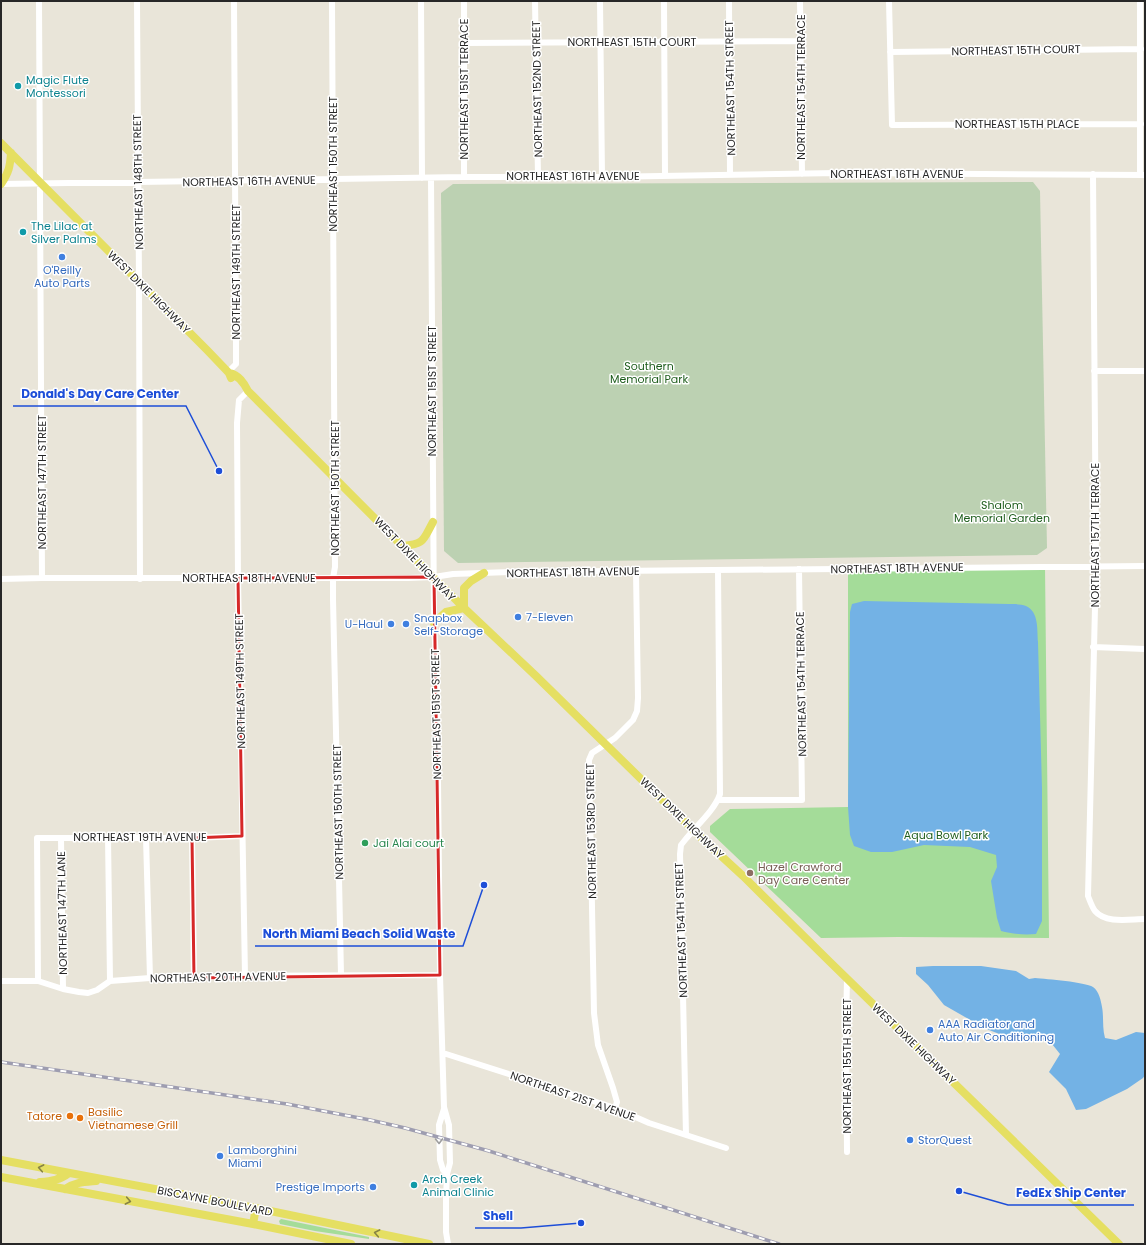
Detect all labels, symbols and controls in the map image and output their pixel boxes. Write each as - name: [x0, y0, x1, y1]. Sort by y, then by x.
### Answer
- street label: NORTHEAST 154TH TERRACE: [793, 14, 809, 160]
- street label: NORTHEAST 151ST TERRACE: [456, 19, 472, 159]
- street label: NORTHEAST 154TH STREET: [721, 20, 739, 156]
- street label: NORTHEAST 152ND STREET: [528, 21, 546, 157]
- street label: NORTHEAST 15TH COURT: [567, 34, 697, 50]
- street label: NORTHEAST 15TH COURT: [951, 41, 1081, 59]
- place label: Magic Flute Montessori: [26, 72, 89, 101]
- marker: Magic Flute Montessori: [13, 81, 23, 91]
- street label: NORTHEAST 150TH STREET: [325, 96, 341, 232]
- street label: NORTHEAST 148TH STREET: [129, 114, 147, 250]
- street label: NORTHEAST 15TH PLACE: [955, 116, 1079, 132]
- street label: NORTHEAST 16TH AVENUE: [830, 166, 964, 182]
- street label: NORTHEAST 16TH AVENUE: [506, 168, 640, 184]
- street label: NORTHEAST 16TH AVENUE: [182, 172, 316, 190]
- street label: NORTHEAST 149TH STREET: [228, 204, 244, 340]
- place label: The Lilac at Silver Palms: [31, 218, 97, 247]
- marker: The Lilac at Silver Palms: [18, 227, 28, 237]
- street label: WEST DIXIE HIGHWAY: [104, 247, 194, 337]
- marker: O'Reilly Auto Parts: [57, 252, 67, 262]
- place label: O'Reilly Auto Parts: [34, 262, 90, 291]
- street label: NORTHEAST 151ST STREET: [424, 326, 440, 456]
- park label: Southern Memorial Park: [610, 358, 688, 387]
- callout: Donald's Day Care Center: [13, 382, 186, 406]
- text: Donald's Day Care Center: [21, 385, 179, 402]
- street label: NORTHEAST 147TH STREET: [34, 415, 50, 549]
- street label: NORTHEAST 150TH STREET: [327, 420, 343, 556]
- street label: NORTHEAST 157TH TERRACE: [1087, 463, 1103, 607]
- park label: Shalom Memorial Garden: [954, 497, 1050, 526]
- street label: WEST DIXIE HIGHWAY: [371, 513, 460, 605]
- street label: NORTHEAST 18TH AVENUE: [830, 559, 964, 577]
- street label: NORTHEAST 18TH AVENUE: [506, 563, 640, 581]
- street label: NORTHEAST 18TH AVENUE: [182, 570, 316, 586]
- place label: 7-Eleven: [526, 609, 573, 625]
- place label: Snapbox Self-Storage: [414, 610, 483, 639]
- street label: NORTHEAST 154TH TERRACE: [792, 611, 810, 757]
- marker: 7-Eleven: [513, 612, 523, 622]
- street label: NORTHEAST 149TH STREET: [231, 613, 249, 749]
- place label: U-Haul: [345, 616, 383, 632]
- marker: U-Haul: [386, 619, 396, 629]
- marker: Snapbox Self-Storage: [401, 619, 411, 629]
- street label: NORTHEAST 151ST STREET: [427, 649, 445, 779]
- street label: NORTHEAST 150TH STREET: [329, 744, 347, 880]
- street label: NORTHEAST 153RD STREET: [582, 763, 600, 899]
- street label: WEST DIXIE HIGHWAY: [636, 774, 728, 863]
- park label: Aqua Bowl Park: [904, 827, 988, 843]
- street label: NORTHEAST 19TH AVENUE: [73, 829, 207, 845]
- place label: Jai Alai court: [373, 835, 444, 851]
- marker: Jai Alai court: [360, 838, 370, 848]
- street label: NORTHEAST 147TH LANE: [53, 851, 71, 975]
- place label: Hazel Crawford Day Care Center: [758, 859, 849, 888]
- street label: NORTHEAST 154TH STREET: [671, 862, 691, 998]
- marker: Hazel Crawford Day Care Center: [745, 868, 755, 878]
- callout: North Miami Beach Solid Waste: [255, 922, 463, 946]
- text: North Miami Beach Solid Waste: [263, 925, 456, 942]
- street label: NORTHEAST 20TH AVENUE: [150, 968, 286, 986]
- street label: NORTHEAST 155TH STREET: [839, 998, 855, 1134]
- street label: WEST DIXIE HIGHWAY: [868, 1000, 960, 1089]
- place label: AAA Radiator and Auto Air Conditioning: [938, 1016, 1054, 1045]
- marker: AAA Radiator and Auto Air Conditioning: [925, 1025, 935, 1035]
- street label: NORTHEAST 21ST AVENUE: [508, 1067, 638, 1125]
- place label: Basilic Vietnamese Grill: [88, 1104, 178, 1133]
- place label: Tatore: [27, 1108, 62, 1124]
- marker: Tatore: [65, 1111, 75, 1121]
- marker: Basilic Vietnamese Grill: [75, 1113, 85, 1123]
- place label: StorQuest: [918, 1132, 972, 1148]
- marker: StorQuest: [905, 1135, 915, 1145]
- one-way arrow: [435, 1138, 444, 1144]
- place label: Lamborghini Miami: [228, 1142, 297, 1171]
- marker: Lamborghini Miami: [215, 1151, 225, 1161]
- one-way arrow: [38, 1164, 44, 1172]
- place label: Arch Creek Animal Clinic: [422, 1171, 494, 1200]
- place label: Prestige Imports: [276, 1179, 365, 1195]
- marker: Arch Creek Animal Clinic: [409, 1180, 419, 1190]
- callout: FedEx Ship Center: [1008, 1181, 1134, 1205]
- street label: BISCAYNE BOULEVARD: [156, 1182, 274, 1220]
- marker: Prestige Imports: [368, 1182, 378, 1192]
- text: FedEx Ship Center: [1016, 1184, 1126, 1201]
- one-way arrow: [125, 1197, 131, 1205]
- callout: Shell: [475, 1204, 521, 1228]
- text: Shell: [483, 1207, 513, 1224]
- one-way arrow: [373, 1230, 380, 1238]

